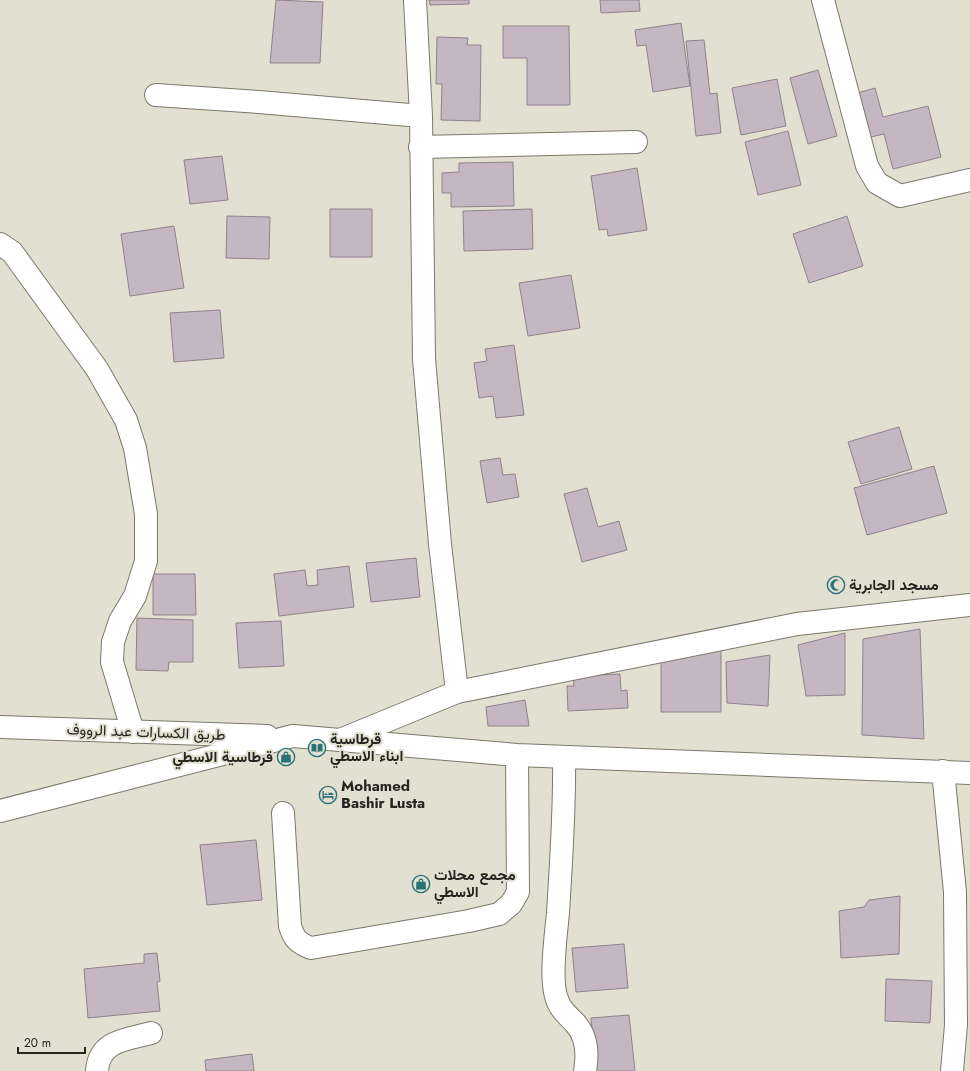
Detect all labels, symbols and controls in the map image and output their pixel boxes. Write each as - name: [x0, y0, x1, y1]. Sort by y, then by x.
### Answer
- place label: مسجد الجابرية: [849, 574, 939, 596]
- mosque icon: مسجد الجابرية: [826, 575, 846, 595]
- street label: طريق الكسارات عبد الرووف: [66, 718, 226, 746]
- place label: قرطاسية ابناء الاسطي: [330, 728, 403, 769]
- library icon: قرطاسية ابناء الاسطي: [307, 738, 327, 758]
- place label: قرطاسية الاسطي: [173, 746, 273, 770]
- shop icon: قرطاسية الاسطي: [276, 747, 296, 767]
- place label: Mohamed Bashir Lusta: [341, 775, 425, 814]
- hotel icon: Mohamed Bashir Lusta: [318, 785, 338, 805]
- place label: مجمع محلات الاسطي: [434, 864, 516, 905]
- shop icon: مجمع محلات الاسطي: [411, 874, 431, 894]
- scale bar: [18, 1029, 85, 1055]
- text: 20 m: [24, 1034, 51, 1052]

